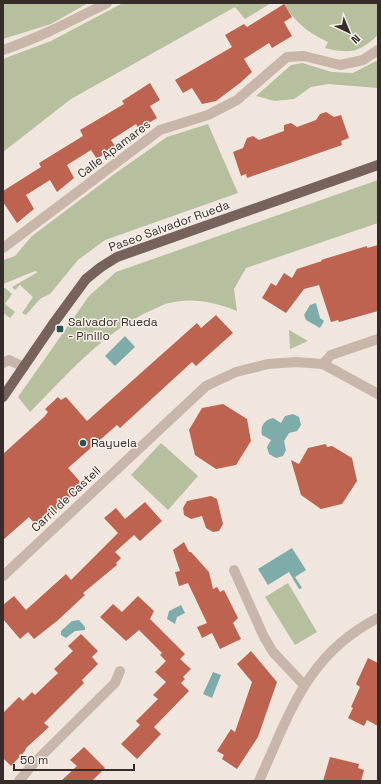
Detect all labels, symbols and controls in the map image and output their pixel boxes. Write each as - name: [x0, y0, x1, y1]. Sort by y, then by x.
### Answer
- north arrow: [329, 12, 369, 52]
- text: N: [348, 32, 363, 47]
- street label: Calle Apamares: [74, 116, 154, 182]
- street label: Paseo Salvador Rueda: [106, 197, 232, 255]
- place label: Salvador Rueda - Pinillo: [68, 314, 158, 344]
- marker: Salvador Rueda - Pinillo: [55, 324, 65, 334]
- place label: Rayuela: [91, 435, 137, 451]
- marker: Rayuela: [78, 438, 88, 448]
- street label: Carril de Castell: [28, 463, 104, 535]
- scale bar: [14, 746, 134, 772]
- text: 50 m: [20, 752, 48, 768]

